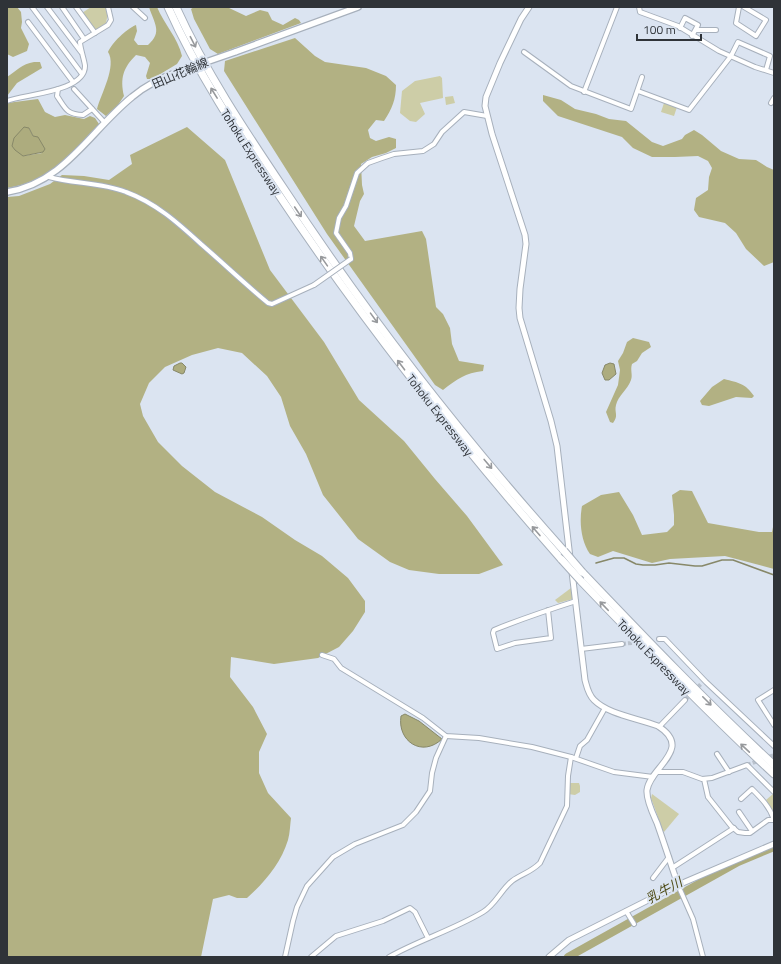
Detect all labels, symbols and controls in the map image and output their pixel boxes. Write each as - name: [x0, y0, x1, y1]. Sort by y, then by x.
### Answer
- scale bar: [637, 16, 701, 42]
- text: 100 m: [643, 20, 676, 39]
- one-way arrow: [190, 36, 197, 48]
- street label: 田山花輪線: [149, 53, 211, 93]
- one-way arrow: [210, 88, 218, 99]
- street label: Tohoku Expressway: [216, 105, 286, 199]
- one-way arrow: [295, 206, 303, 218]
- one-way arrow: [320, 255, 328, 266]
- one-way arrow: [369, 312, 378, 323]
- one-way arrow: [396, 360, 405, 371]
- street label: Tohoku Expressway: [402, 370, 478, 460]
- one-way arrow: [484, 459, 493, 470]
- one-way arrow: [532, 526, 541, 536]
- one-way arrow: [600, 601, 609, 611]
- street label: Tohoku Expressway: [613, 615, 696, 700]
- one-way arrow: [702, 696, 712, 706]
- one-way arrow: [740, 743, 750, 752]
- water label: 乳牛川: [642, 871, 688, 908]

